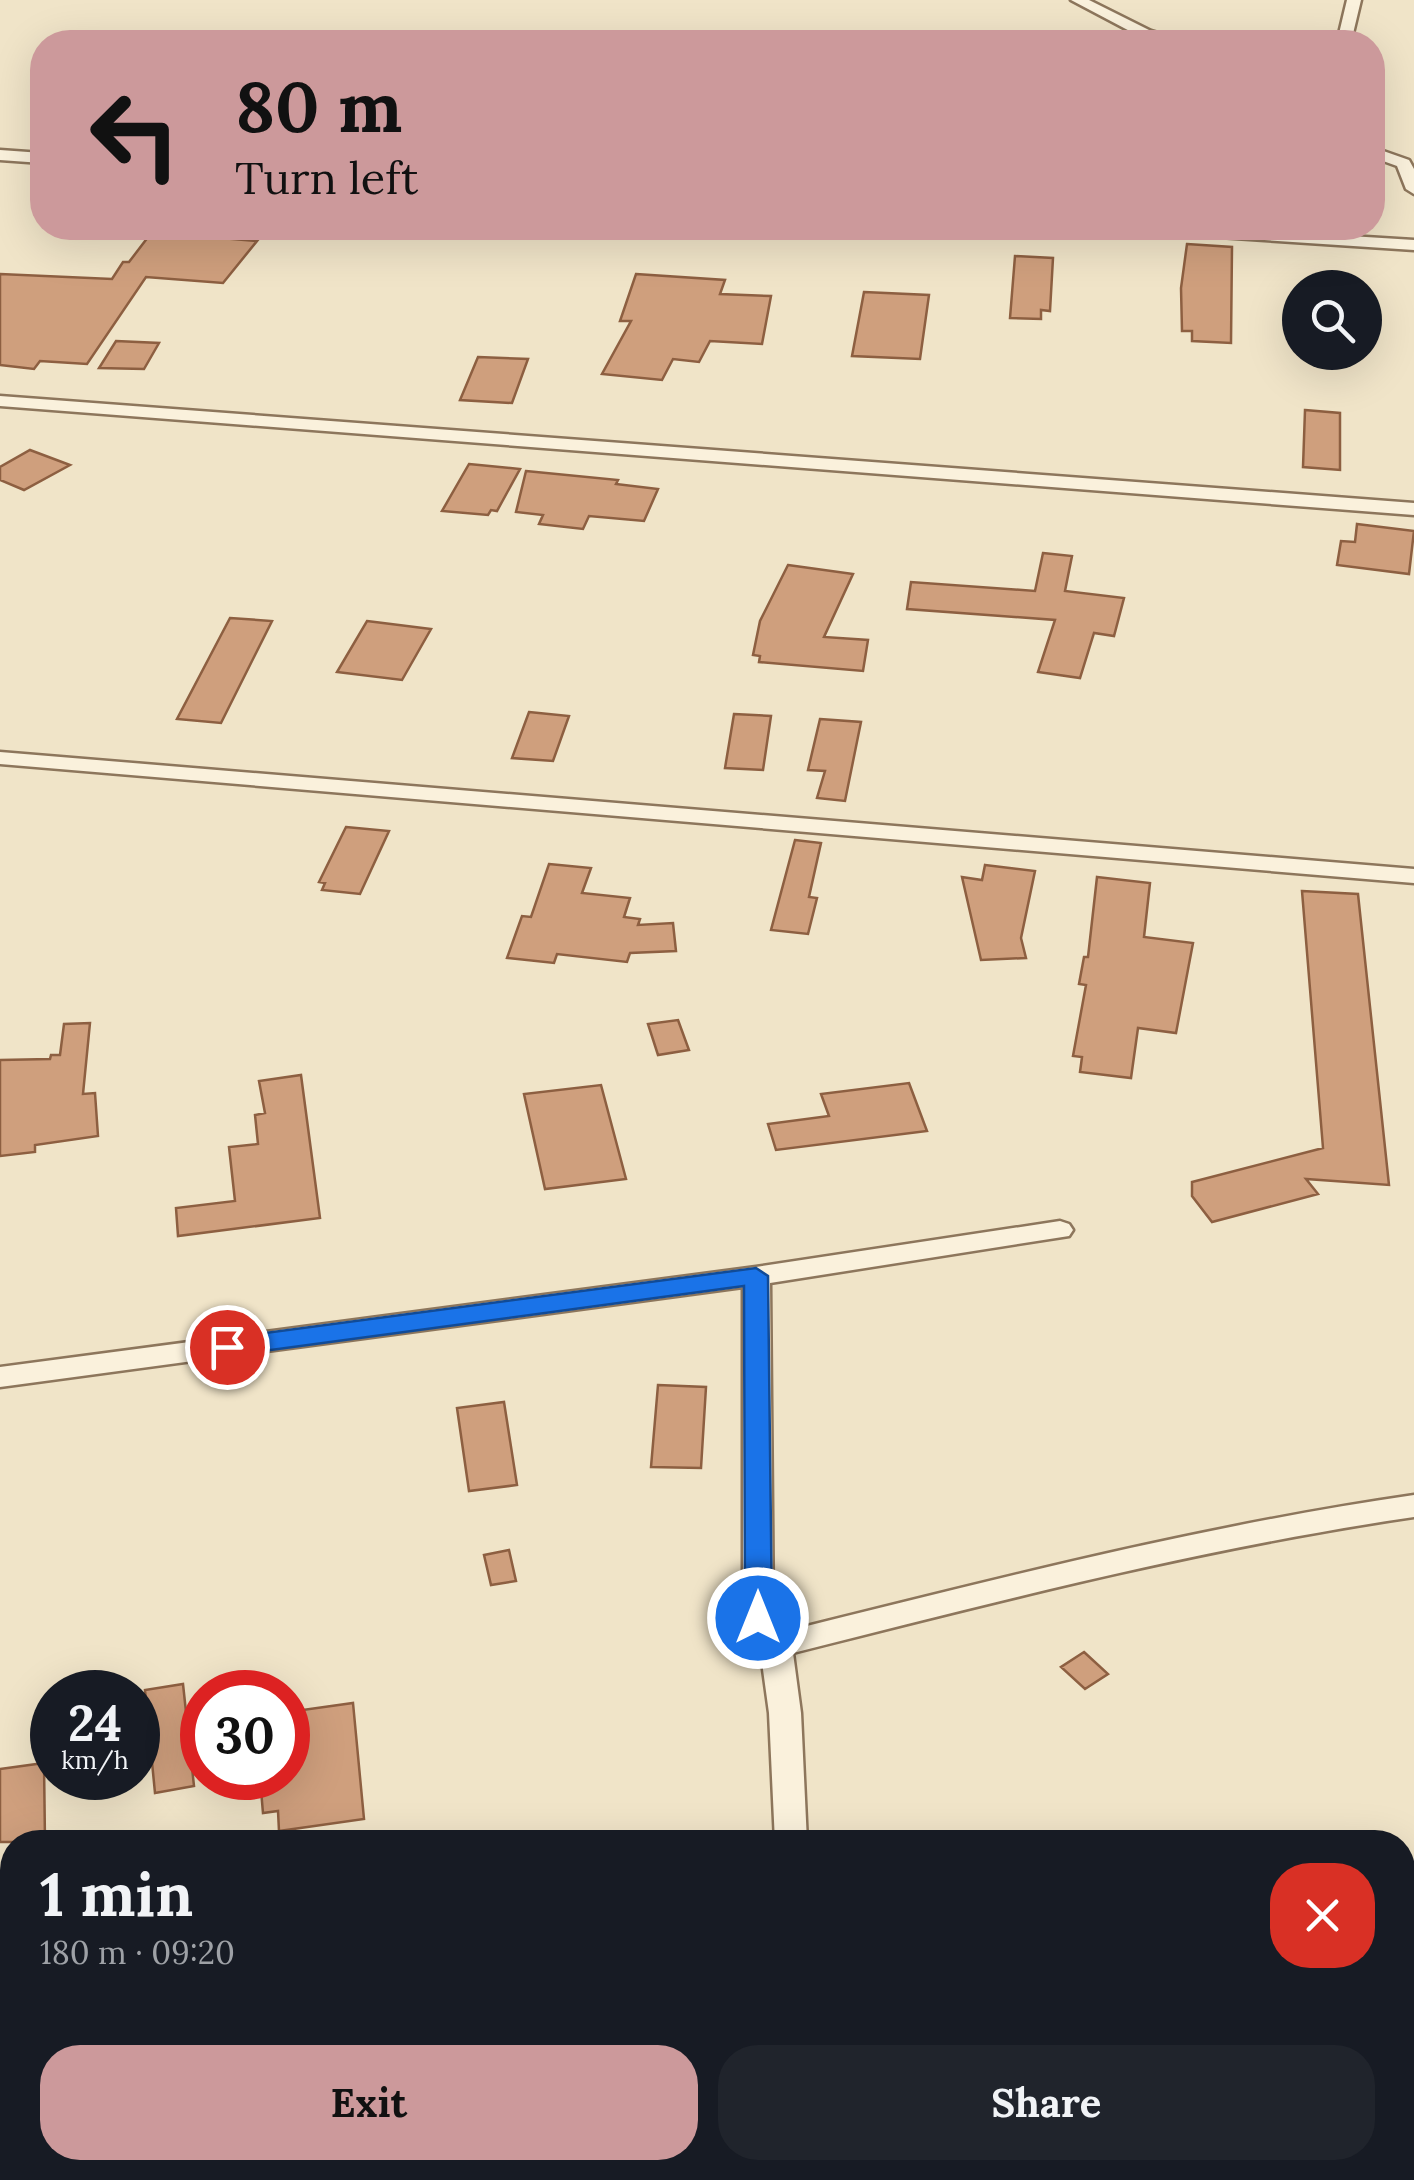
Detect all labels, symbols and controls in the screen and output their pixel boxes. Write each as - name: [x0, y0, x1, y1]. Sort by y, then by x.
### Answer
- text: 80 m: [235, 62, 402, 151]
- icon: left: [70, 70, 200, 200]
- text: Turn left: [235, 149, 418, 206]
- map controls: [1282, 270, 1382, 370]
- button: search: [1282, 270, 1382, 370]
- pin: [185, 1305, 270, 1390]
- icon: arrive: [200, 1320, 255, 1375]
- position arrow: [706, 1566, 810, 1670]
- speed limit sign: 30: [180, 1670, 310, 1800]
- text: 24: [68, 1691, 122, 1755]
- text: km/h: [61, 1744, 129, 1776]
- text: 1 min: [40, 1856, 193, 1932]
- button: close: [1270, 1863, 1375, 1968]
- text: 180 m · 09:20: [40, 1932, 235, 1973]
- button: Exit: [40, 2045, 698, 2160]
- button: Share: [718, 2045, 1375, 2160]

